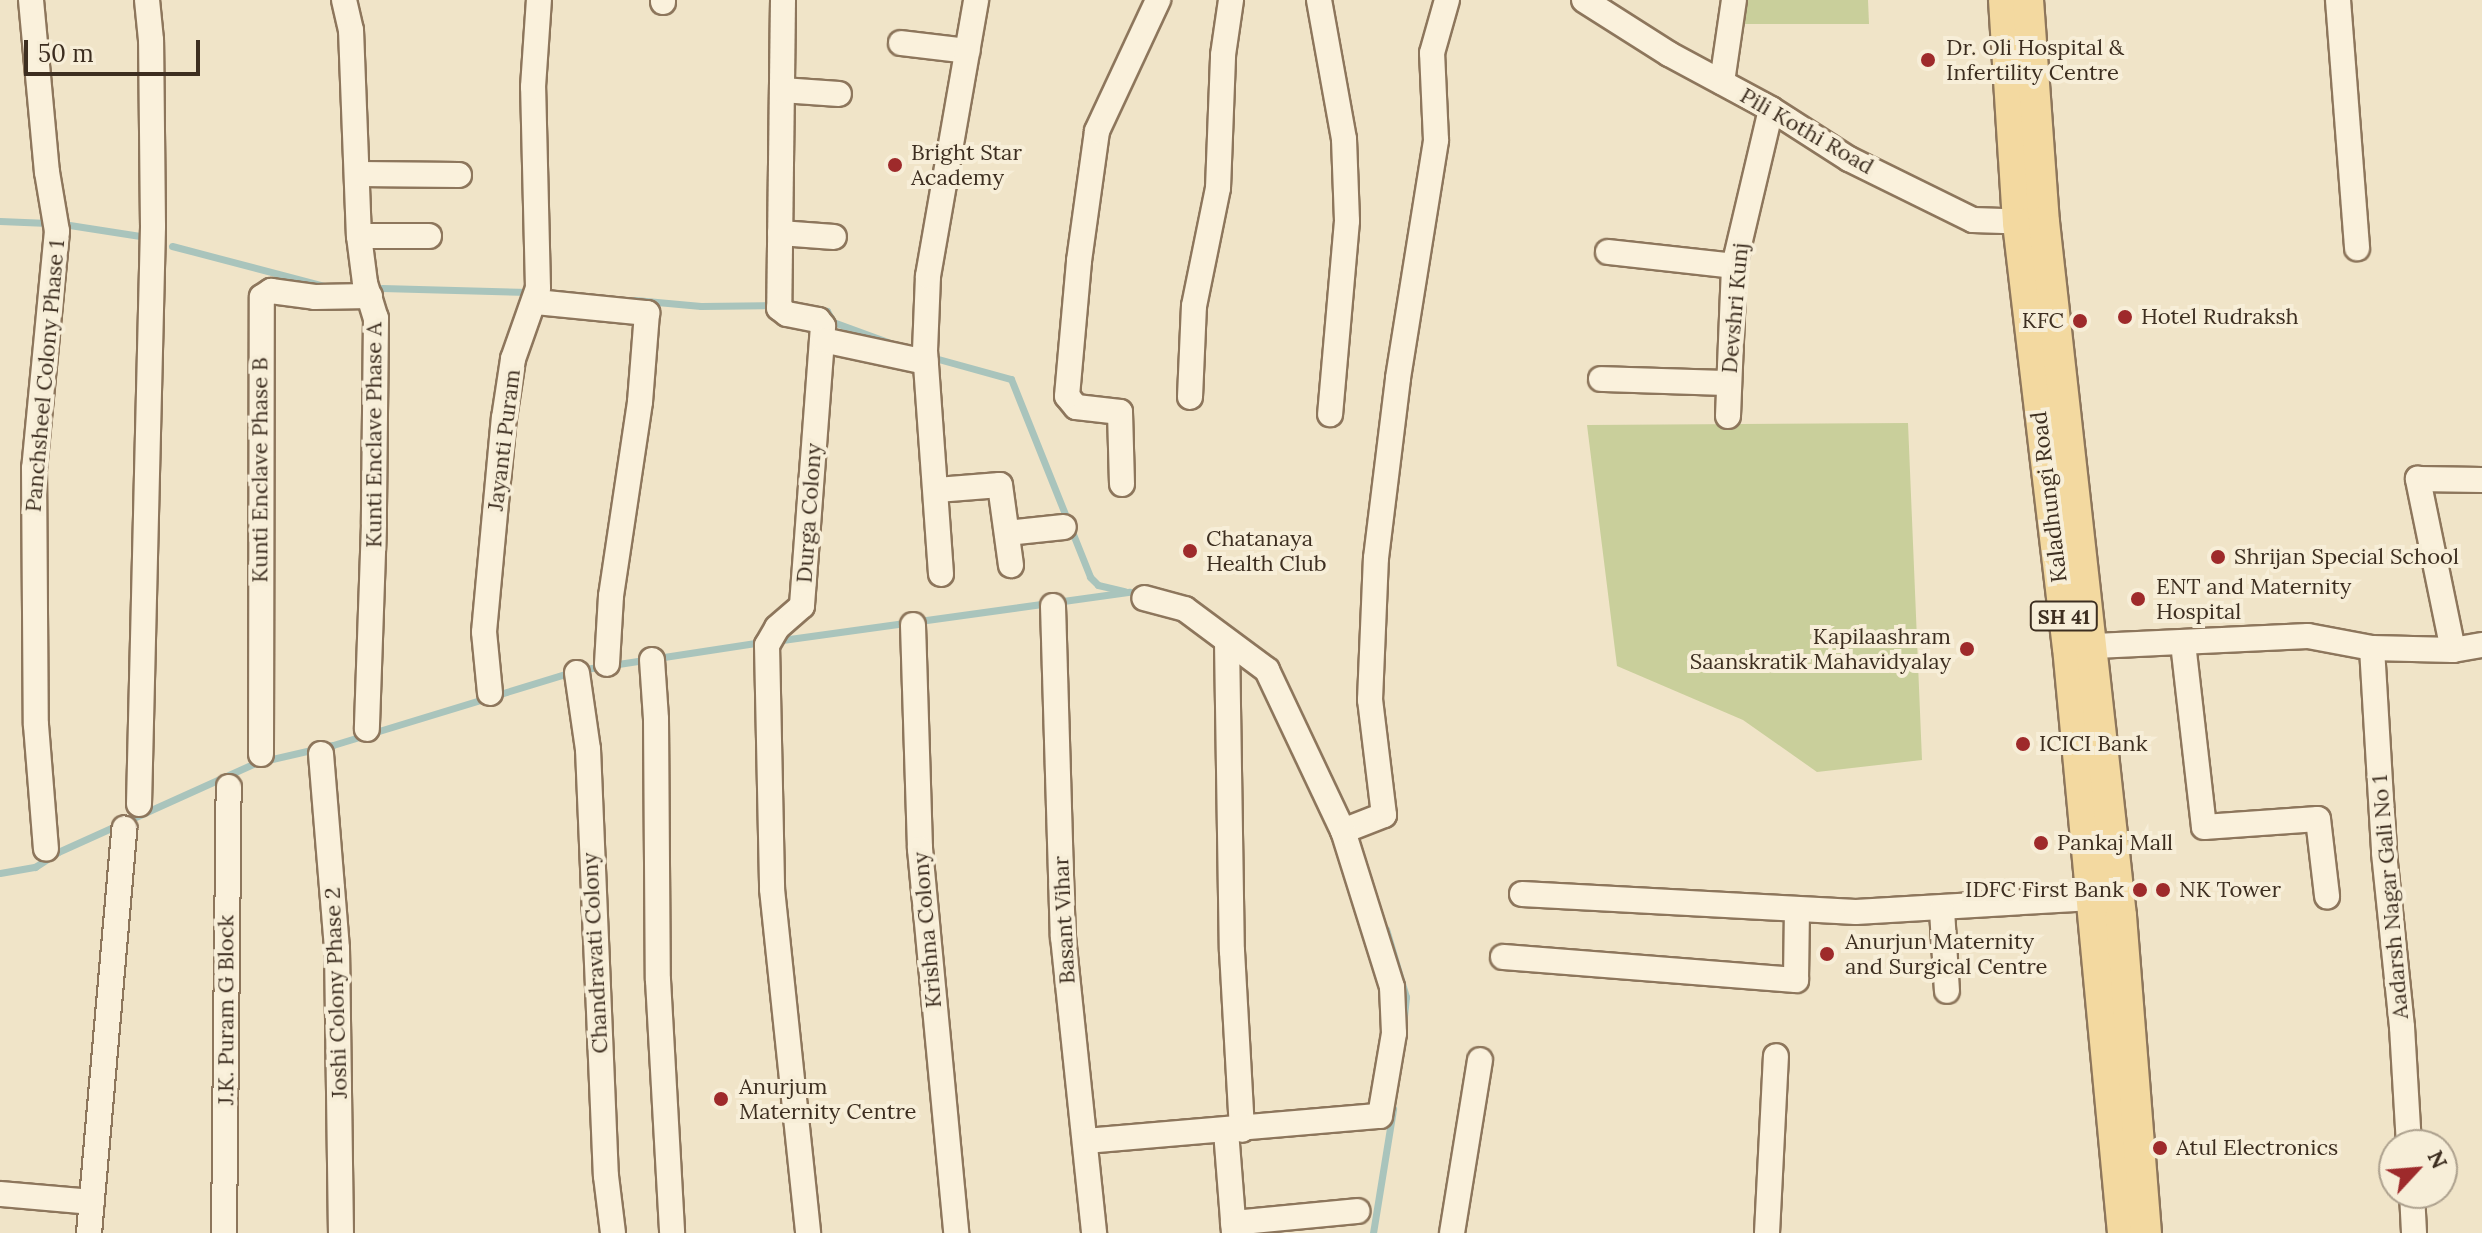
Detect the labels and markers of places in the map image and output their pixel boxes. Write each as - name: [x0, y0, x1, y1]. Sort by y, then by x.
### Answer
- place label: Dr. Oli Hospital & Infertility Centre: [1946, 34, 2124, 86]
- marker: Dr. Oli Hospital & Infertility Centre: [1917, 49, 1939, 71]
- place label: Bright Star Academy: [911, 139, 1022, 190]
- marker: Bright Star Academy: [886, 156, 904, 174]
- place label: Hotel Rudraksh: [2141, 304, 2299, 330]
- place label: KFC: [2022, 308, 2064, 334]
- marker: Hotel Rudraksh: [2116, 308, 2134, 326]
- marker: KFC: [2071, 312, 2089, 330]
- place label: Chatanaya Health Club: [1206, 525, 1327, 576]
- marker: Chatanaya Health Club: [1181, 542, 1199, 560]
- place label: Shrijan Special School: [2234, 544, 2459, 570]
- marker: Shrijan Special School: [2209, 548, 2227, 566]
- place label: ENT and Maternity Hospital: [2156, 573, 2351, 624]
- marker: ENT and Maternity Hospital: [2127, 588, 2149, 610]
- place label: Kapilaashram Saanskratik Mahavidyalay: [1690, 623, 1951, 674]
- marker: Kapilaashram Saanskratik Mahavidyalay: [1958, 640, 1976, 658]
- place label: ICICI Bank: [2039, 731, 2147, 757]
- marker: ICICI Bank: [2014, 735, 2032, 753]
- place label: Pankaj Mall: [2057, 830, 2173, 856]
- marker: Pankaj Mall: [2032, 834, 2050, 852]
- place label: IDFC First Bank: [1965, 877, 2124, 903]
- place label: NK Tower: [2179, 877, 2281, 903]
- marker: IDFC First Bank: [2131, 881, 2149, 899]
- marker: NK Tower: [2154, 881, 2172, 899]
- place label: Anurjun Maternity and Surgical Centre: [1845, 928, 2047, 980]
- marker: Anurjun Maternity and Surgical Centre: [1816, 943, 1838, 965]
- place label: Anurjum Maternity Centre: [739, 1073, 916, 1124]
- marker: Anurjum Maternity Centre: [710, 1088, 732, 1110]
- place label: Atul Electronics: [2176, 1135, 2338, 1161]
- marker: Atul Electronics: [2151, 1139, 2169, 1157]

